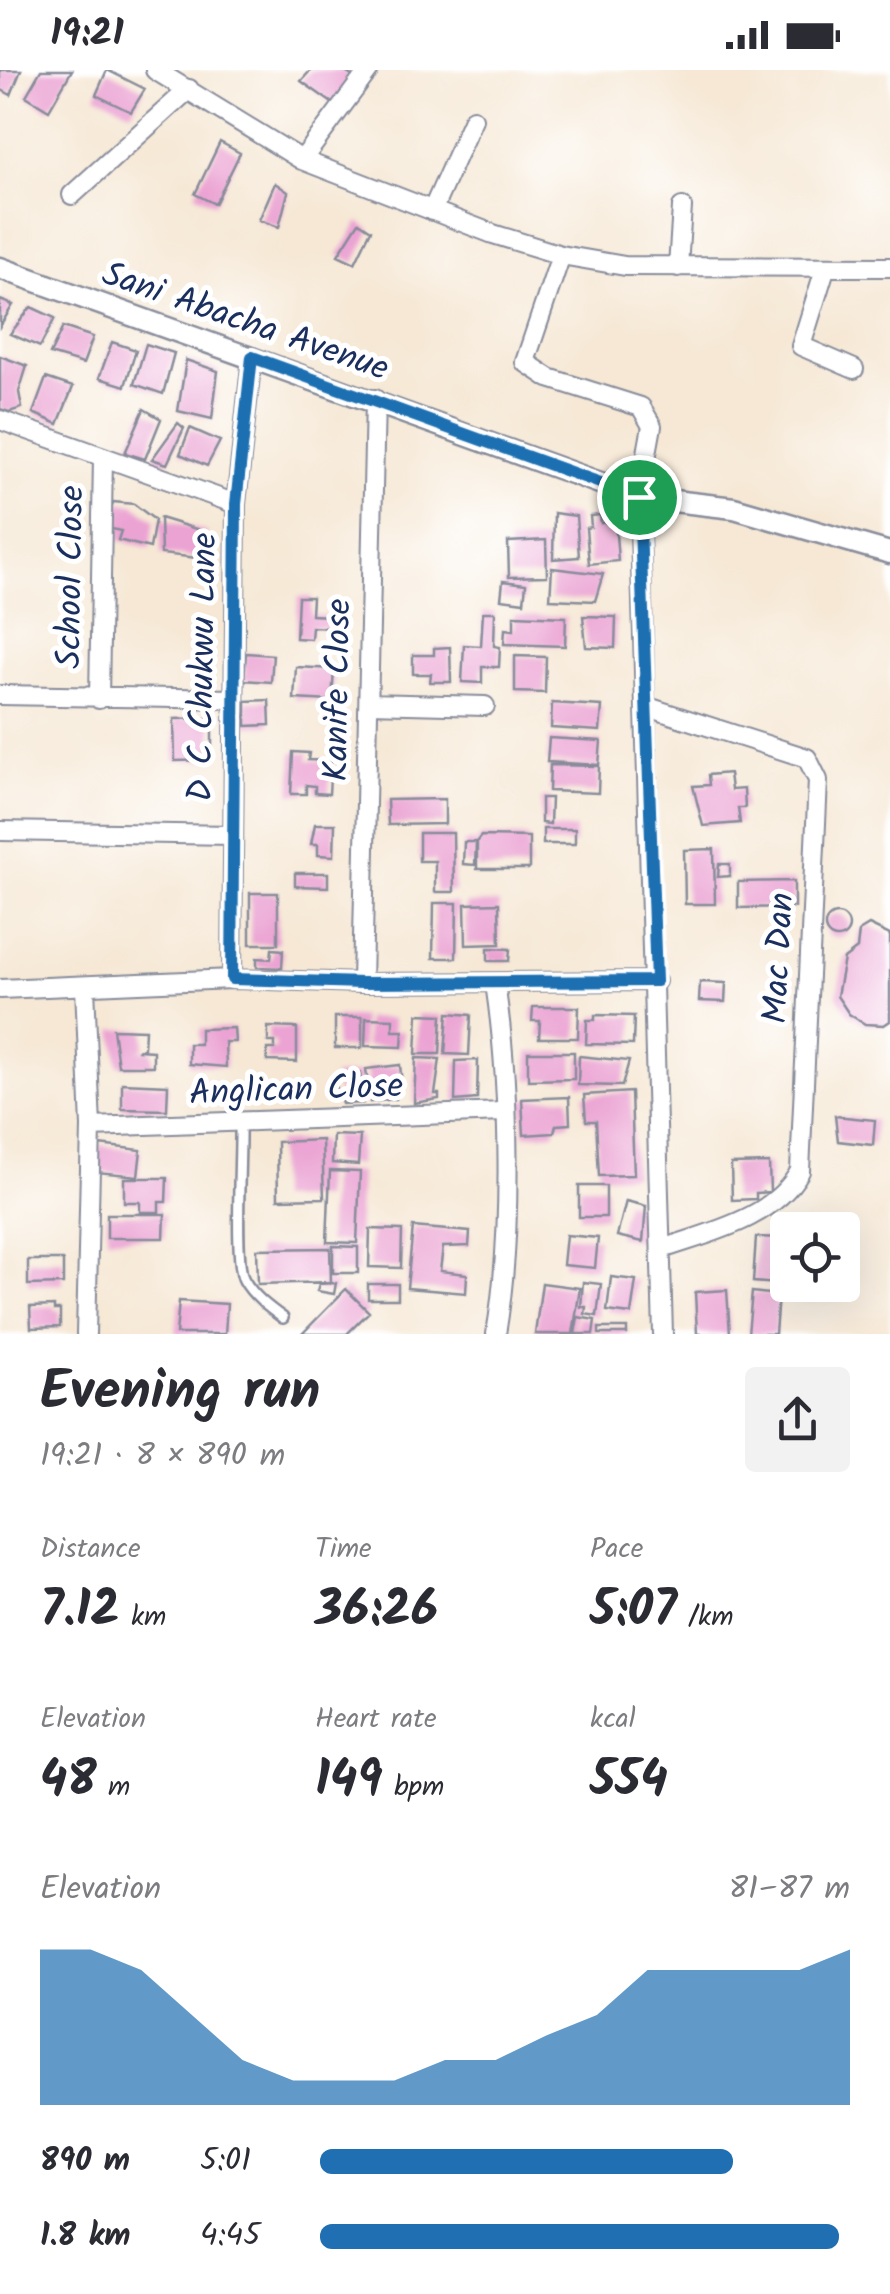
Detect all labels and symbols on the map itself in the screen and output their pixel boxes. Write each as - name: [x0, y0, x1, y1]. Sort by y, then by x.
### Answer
- street label: Sani Abacha Avenue: [94, 248, 396, 398]
- pin: [597, 455, 682, 540]
- street label: School Close: [42, 485, 102, 669]
- street label: D C Chukwu Lane: [174, 532, 234, 802]
- street label: Kanife Close: [309, 598, 369, 782]
- street label: Mac Dan: [749, 891, 811, 1025]
- street label: Anglican Close: [188, 1059, 404, 1123]

